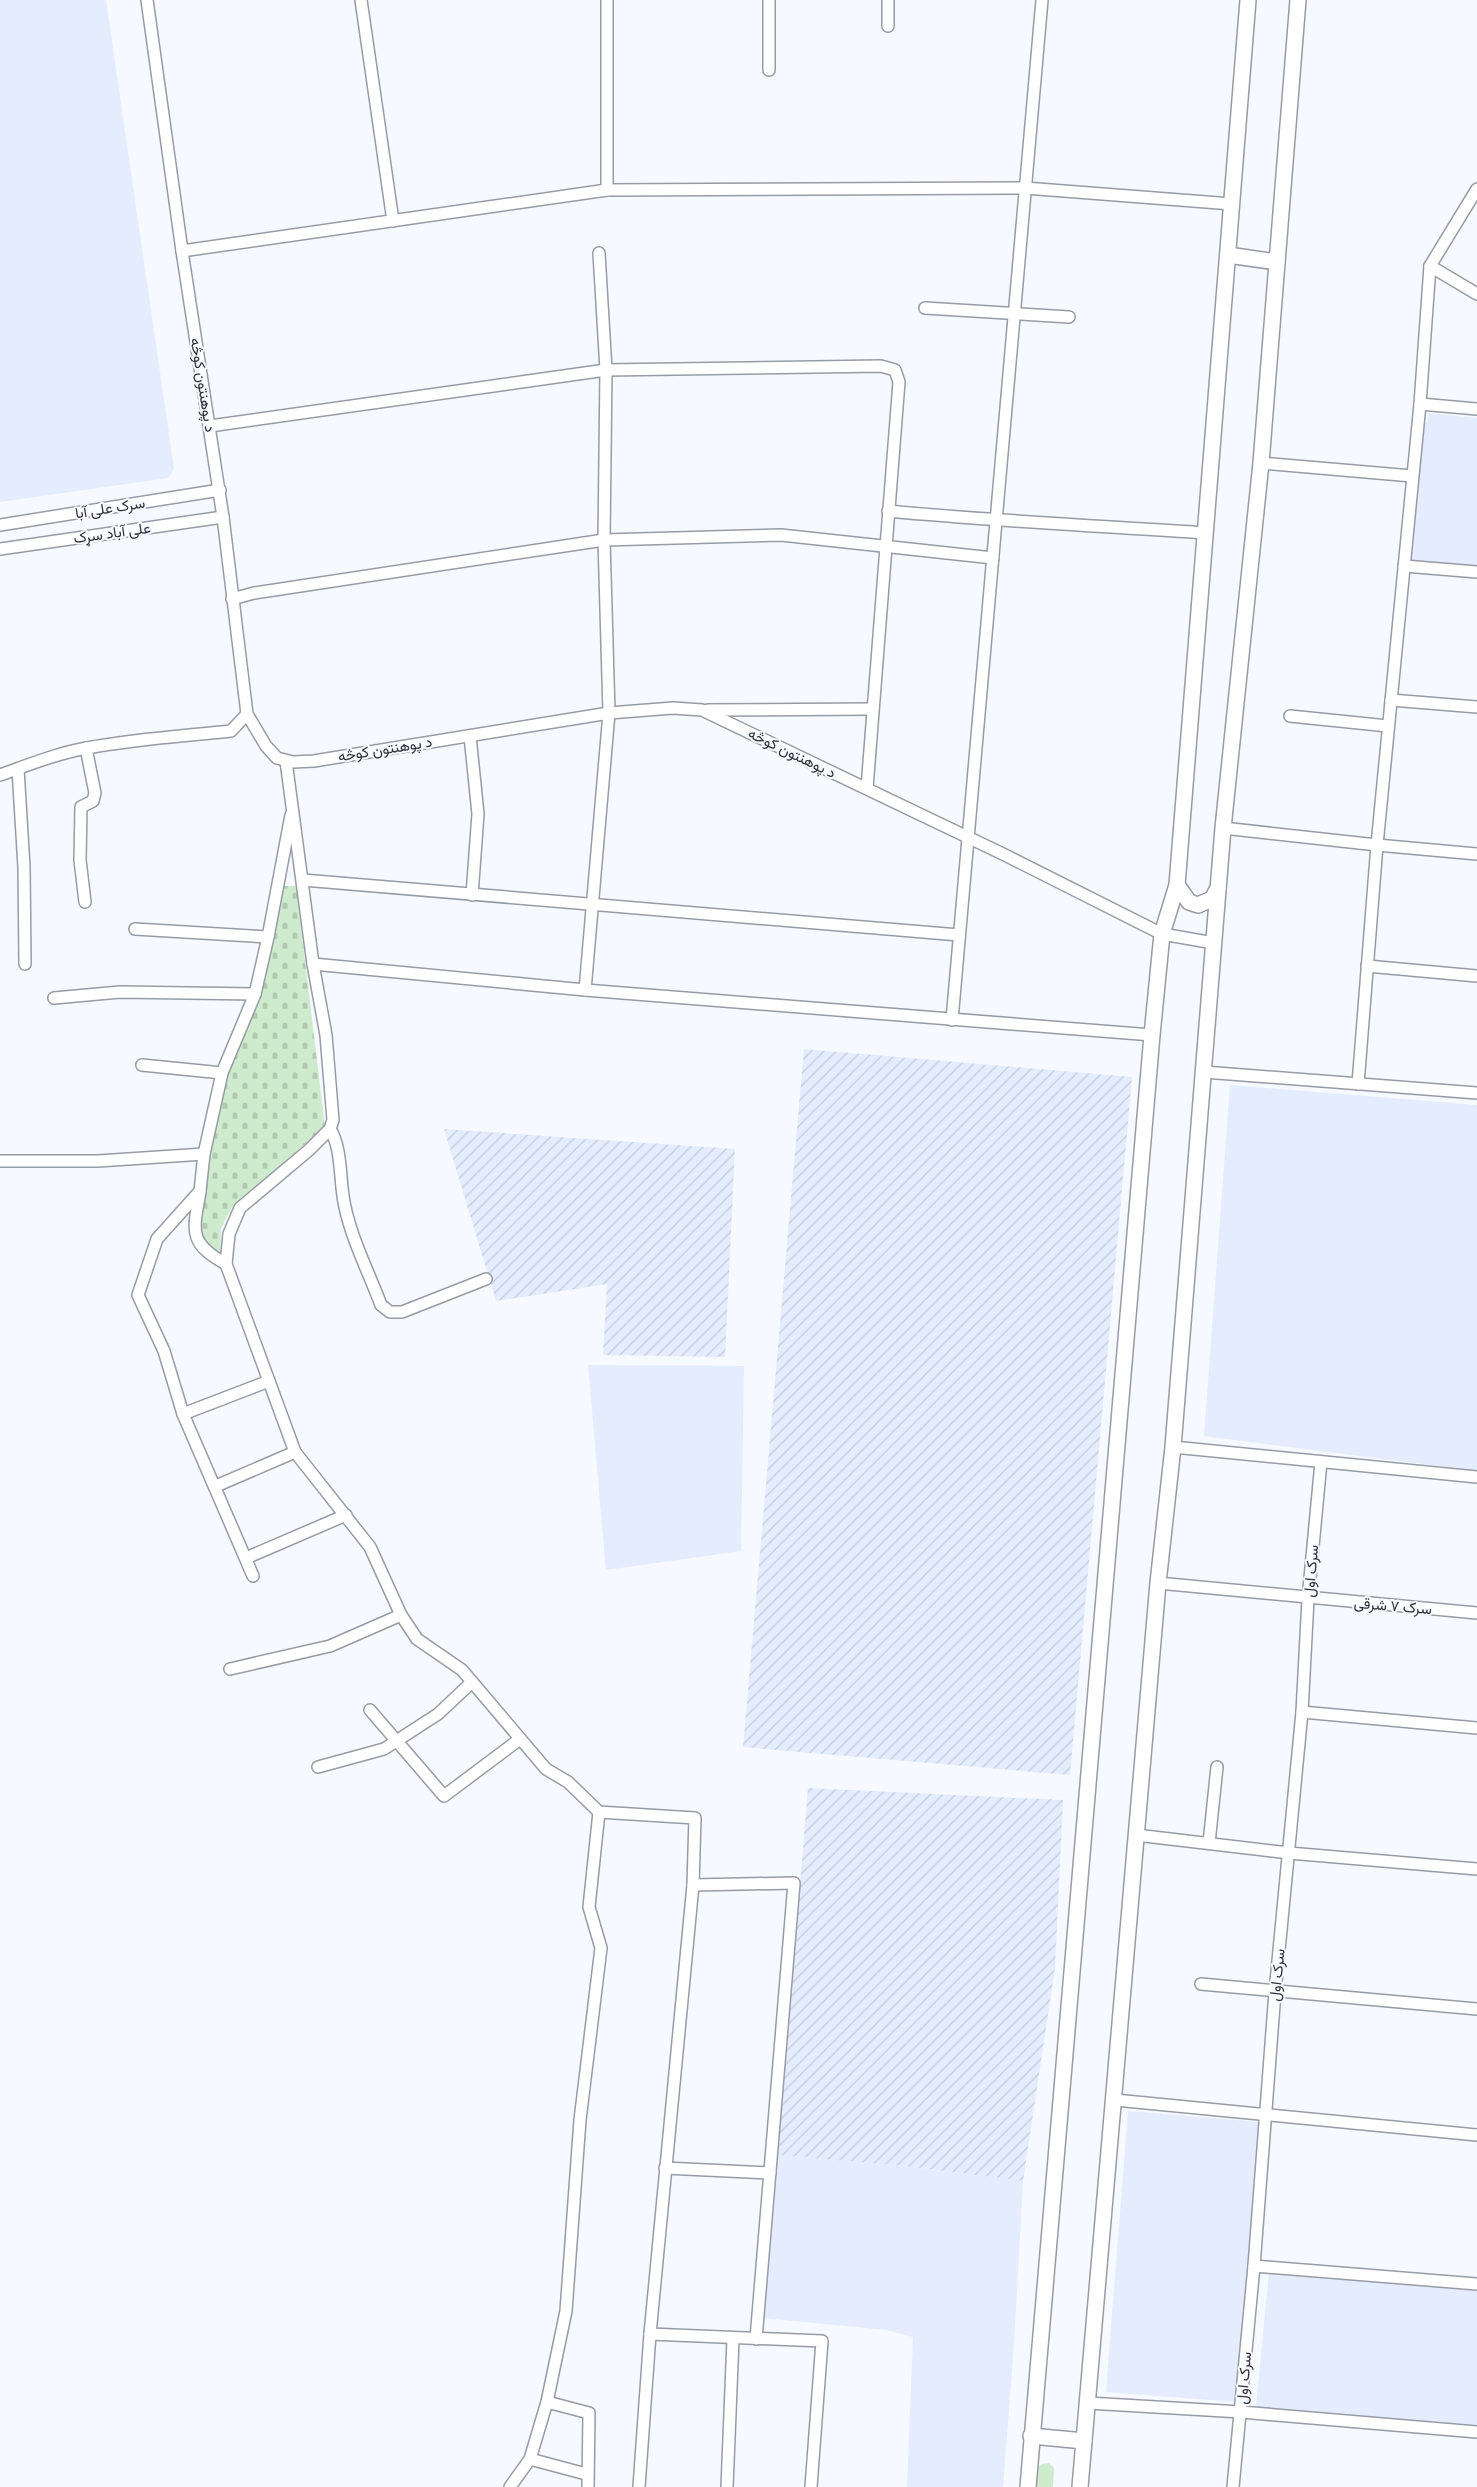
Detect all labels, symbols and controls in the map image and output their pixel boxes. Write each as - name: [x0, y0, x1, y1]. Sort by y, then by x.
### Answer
- street label: د پوهنتون کوڅه: [185, 337, 218, 434]
- street label: سرک علی آبا: [74, 495, 147, 524]
- street label: علی آباد سړک: [72, 520, 152, 549]
- street label: د پوهنتون کوڅه: [744, 725, 838, 784]
- street label: د پوهنتون کوڅه: [337, 734, 434, 767]
- street label: سرک‌ اول: [1301, 1544, 1324, 1598]
- street label: سرک ۷ شرقی: [1353, 1595, 1433, 1620]
- street label: سرک‌ اول: [1266, 1948, 1291, 2002]
- street label: سرک‌ اول: [1234, 2351, 1257, 2405]

